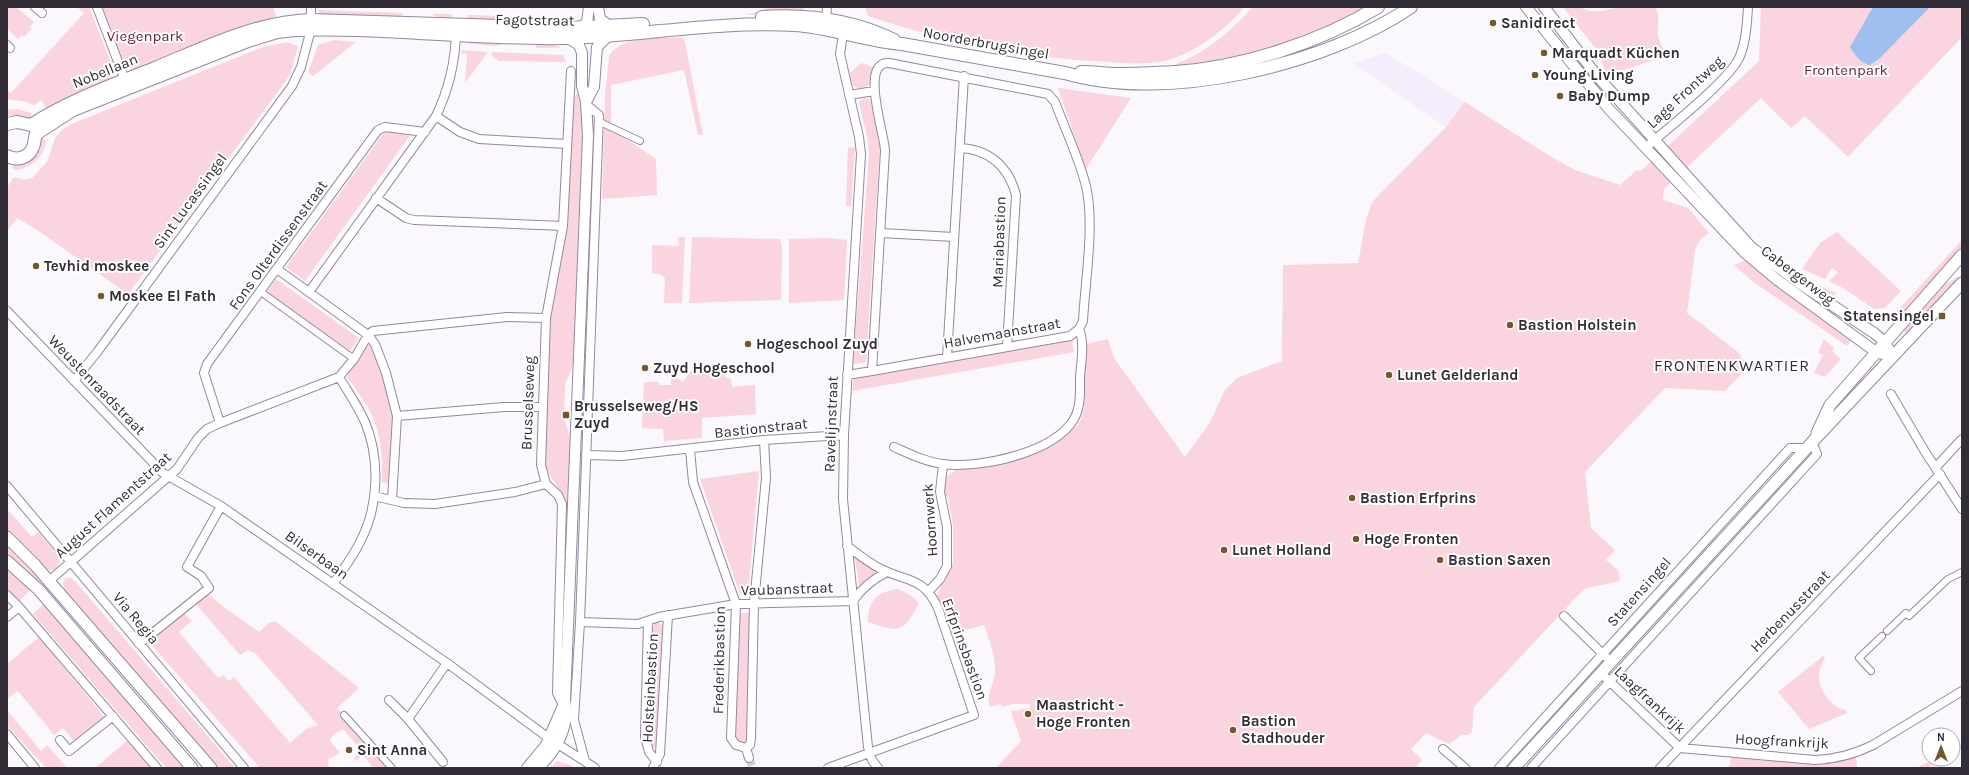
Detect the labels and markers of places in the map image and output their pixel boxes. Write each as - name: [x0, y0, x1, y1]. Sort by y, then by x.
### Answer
- place label: Sanidirect: [1501, 14, 1576, 32]
- marker: Sanidirect: [1488, 18, 1498, 28]
- place label: Marquadt Küchen: [1552, 44, 1680, 62]
- marker: Marquadt Küchen: [1539, 48, 1549, 58]
- place label: Young Living: [1543, 66, 1634, 84]
- marker: Young Living: [1530, 70, 1540, 80]
- place label: Baby Dump: [1568, 87, 1650, 105]
- marker: Baby Dump: [1555, 91, 1565, 101]
- place label: Tevhid moskee: [44, 257, 149, 275]
- marker: Tevhid moskee: [31, 261, 41, 271]
- place label: Moskee El Fath: [109, 287, 216, 305]
- marker: Moskee El Fath: [96, 291, 106, 301]
- place label: Statensingel: [1843, 307, 1934, 325]
- marker: Statensingel: [1937, 311, 1947, 321]
- place label: Bastion Holstein: [1518, 316, 1637, 334]
- marker: Bastion Holstein: [1505, 320, 1515, 330]
- place label: Hogeschool Zuyd: [756, 335, 878, 353]
- marker: Hogeschool Zuyd: [743, 339, 753, 349]
- place label: Zuyd Hogeschool: [653, 359, 775, 377]
- marker: Zuyd Hogeschool: [640, 363, 650, 373]
- place label: Lunet Gelderland: [1397, 366, 1518, 384]
- marker: Lunet Gelderland: [1384, 370, 1394, 380]
- place label: Brusselseweg/HS Zuyd: [574, 397, 698, 432]
- marker: Brusselseweg/HS Zuyd: [561, 410, 571, 420]
- place label: Bastion Erfprins: [1360, 489, 1476, 507]
- marker: Bastion Erfprins: [1347, 493, 1357, 503]
- place label: Hoge Fronten: [1364, 530, 1459, 548]
- marker: Hoge Fronten: [1351, 534, 1361, 544]
- place label: Lunet Holland: [1232, 541, 1331, 559]
- marker: Lunet Holland: [1219, 545, 1229, 555]
- place label: Bastion Saxen: [1448, 551, 1551, 569]
- marker: Bastion Saxen: [1435, 555, 1445, 565]
- place label: Maastricht - Hoge Fronten: [1036, 696, 1131, 731]
- marker: Maastricht - Hoge Fronten: [1023, 709, 1033, 719]
- place label: Bastion Stadhouder: [1241, 712, 1325, 747]
- marker: Bastion Stadhouder: [1228, 725, 1238, 735]
- place label: Sint Anna: [357, 741, 427, 759]
- marker: Sint Anna: [344, 745, 354, 755]

